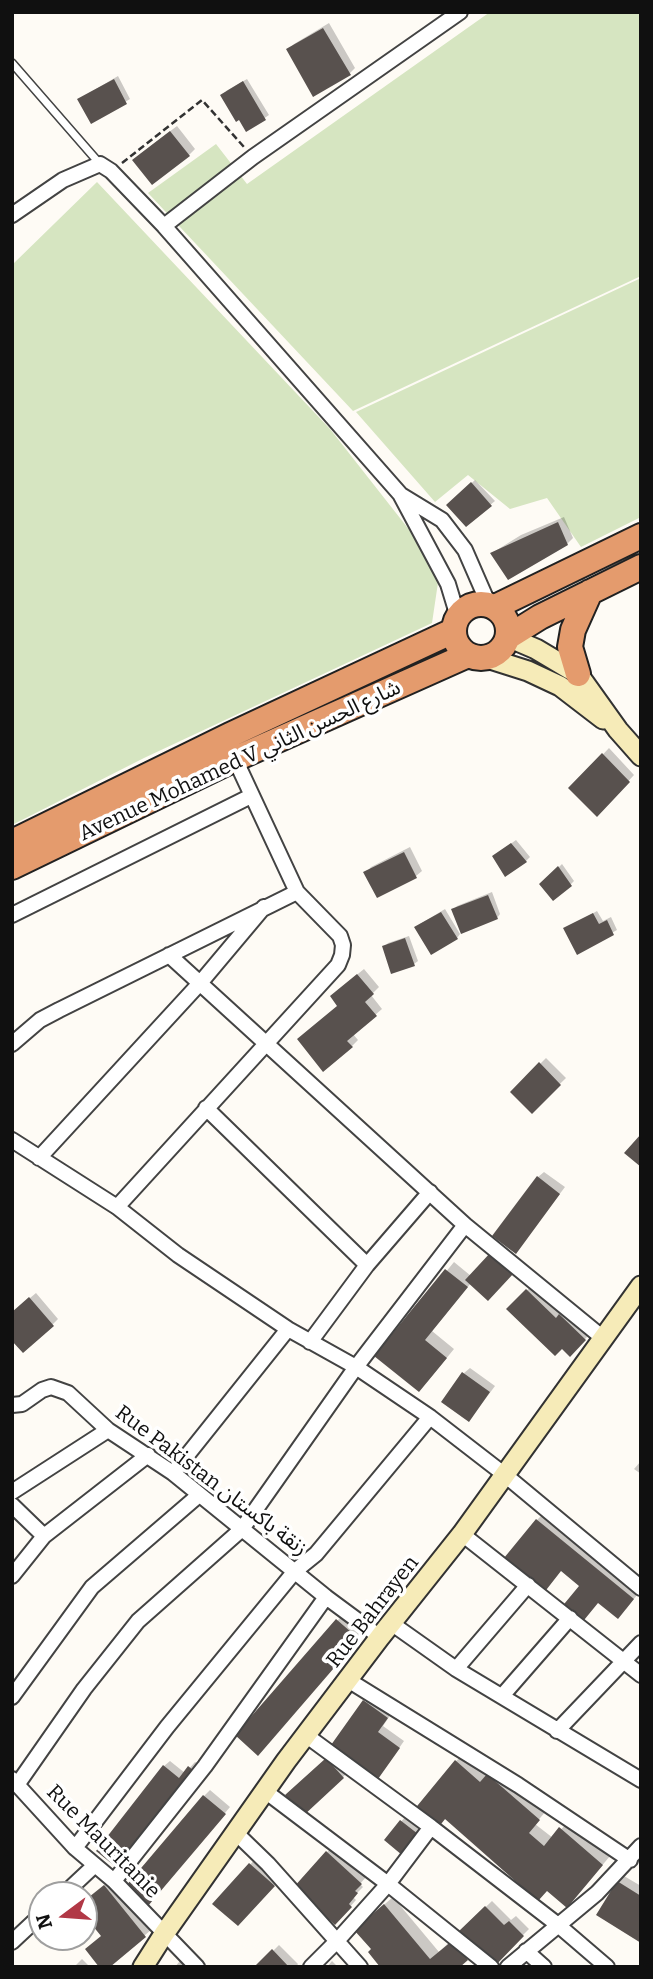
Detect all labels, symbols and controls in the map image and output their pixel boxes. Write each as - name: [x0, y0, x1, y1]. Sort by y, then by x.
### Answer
- street label: Avenue Mohamed V شارع الحسن الثاني: [75, 675, 405, 847]
- street label: Rue Pakistan زنقة باكستان: [110, 1401, 312, 1561]
- street label: Rue Bahrayen: [322, 1551, 424, 1673]
- street label: Rue Mauritanie: [41, 1780, 165, 1904]
- north arrow: [28, 1881, 98, 1951]
- text: N: [31, 1911, 57, 1932]

